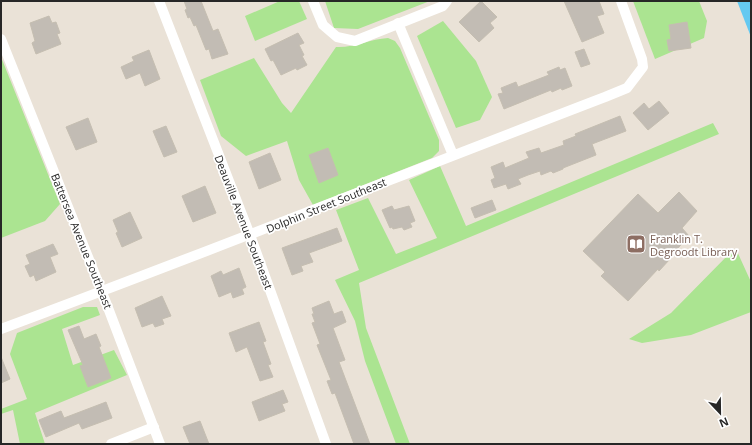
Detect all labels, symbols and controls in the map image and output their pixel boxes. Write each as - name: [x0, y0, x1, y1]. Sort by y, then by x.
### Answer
- street label: Deauville Avenue Southeast: [211, 153, 277, 291]
- street label: Battersea Avenue Southeast: [48, 171, 116, 311]
- street label: Dolphin Street Southeast: [264, 174, 388, 236]
- place label: Franklin T. Degroodt Library: [650, 231, 738, 259]
- library icon: Franklin T. Degroodt Library: [625, 233, 647, 255]
- north arrow: [700, 393, 740, 433]
- text: N: [717, 414, 731, 431]

